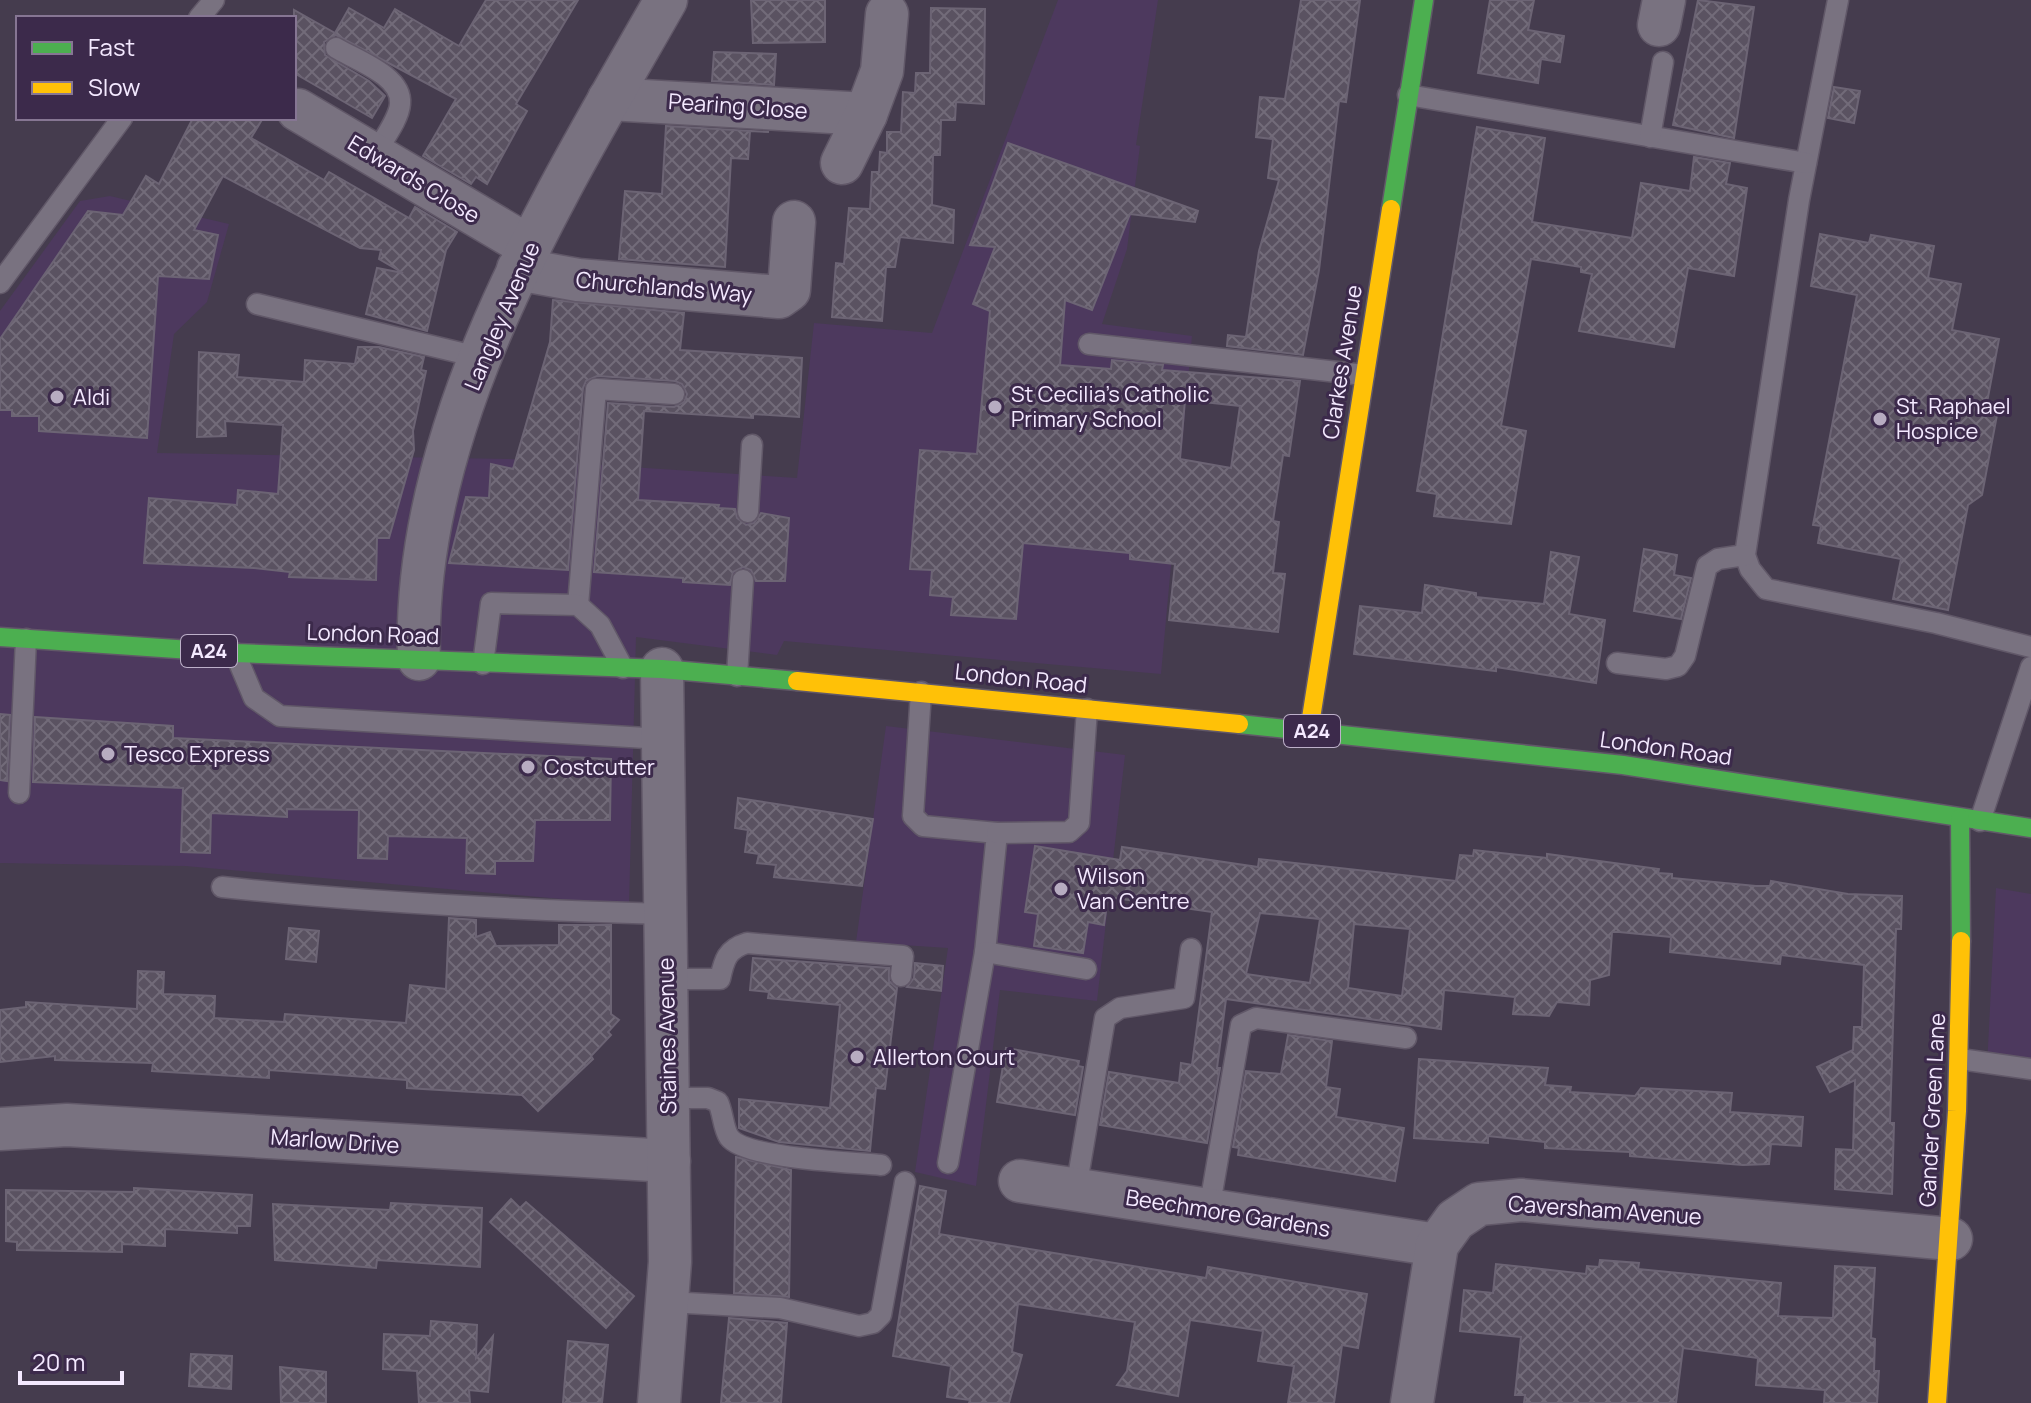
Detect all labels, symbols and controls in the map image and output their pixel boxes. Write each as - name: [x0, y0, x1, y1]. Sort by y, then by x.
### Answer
- legend: [16, 16, 296, 120]
- text: Fast: [88, 30, 135, 63]
- text: Slow: [88, 70, 141, 103]
- street label: Pearing Close: [667, 86, 809, 126]
- street label: Edwards Close: [342, 128, 486, 230]
- street label: Langley Avenue: [457, 237, 547, 395]
- street label: Churchlands Way: [575, 264, 754, 310]
- street label: Clarkes Avenue: [1315, 283, 1369, 441]
- place label: St Cecilia's Catholic Primary School: [1011, 379, 1210, 434]
- place label: Aldi: [73, 382, 110, 412]
- marker: Aldi: [48, 388, 66, 406]
- place label: St. Raphael Hospice: [1896, 391, 2011, 446]
- marker: St Cecilia's Catholic Primary School: [986, 398, 1004, 416]
- marker: St. Raphael Hospice: [1871, 410, 1889, 428]
- street label: London Road: [306, 617, 440, 651]
- road number: A24: [181, 635, 237, 667]
- street label: London Road: [953, 656, 1089, 700]
- road number: A24: [1284, 715, 1340, 747]
- street label: London Road: [1598, 724, 1734, 772]
- place label: Tesco Express: [124, 739, 270, 769]
- marker: Tesco Express: [99, 745, 117, 763]
- place label: Costcutter: [544, 752, 655, 782]
- marker: Costcutter: [519, 758, 537, 776]
- place label: Wilson Van Centre: [1077, 861, 1190, 916]
- marker: Wilson Van Centre: [1052, 880, 1070, 898]
- street label: Staines Avenue: [651, 957, 683, 1115]
- street label: Gander Green Lane: [1912, 1012, 1952, 1208]
- place label: Allerton Court: [873, 1042, 1016, 1072]
- marker: Allerton Court: [848, 1048, 866, 1066]
- street label: Marlow Drive: [270, 1122, 401, 1160]
- street label: Beechmore Gardens: [1124, 1182, 1332, 1244]
- street label: Caversham Avenue: [1507, 1188, 1703, 1232]
- scale bar: [20, 1335, 122, 1385]
- text: 20 m: [32, 1345, 85, 1378]

